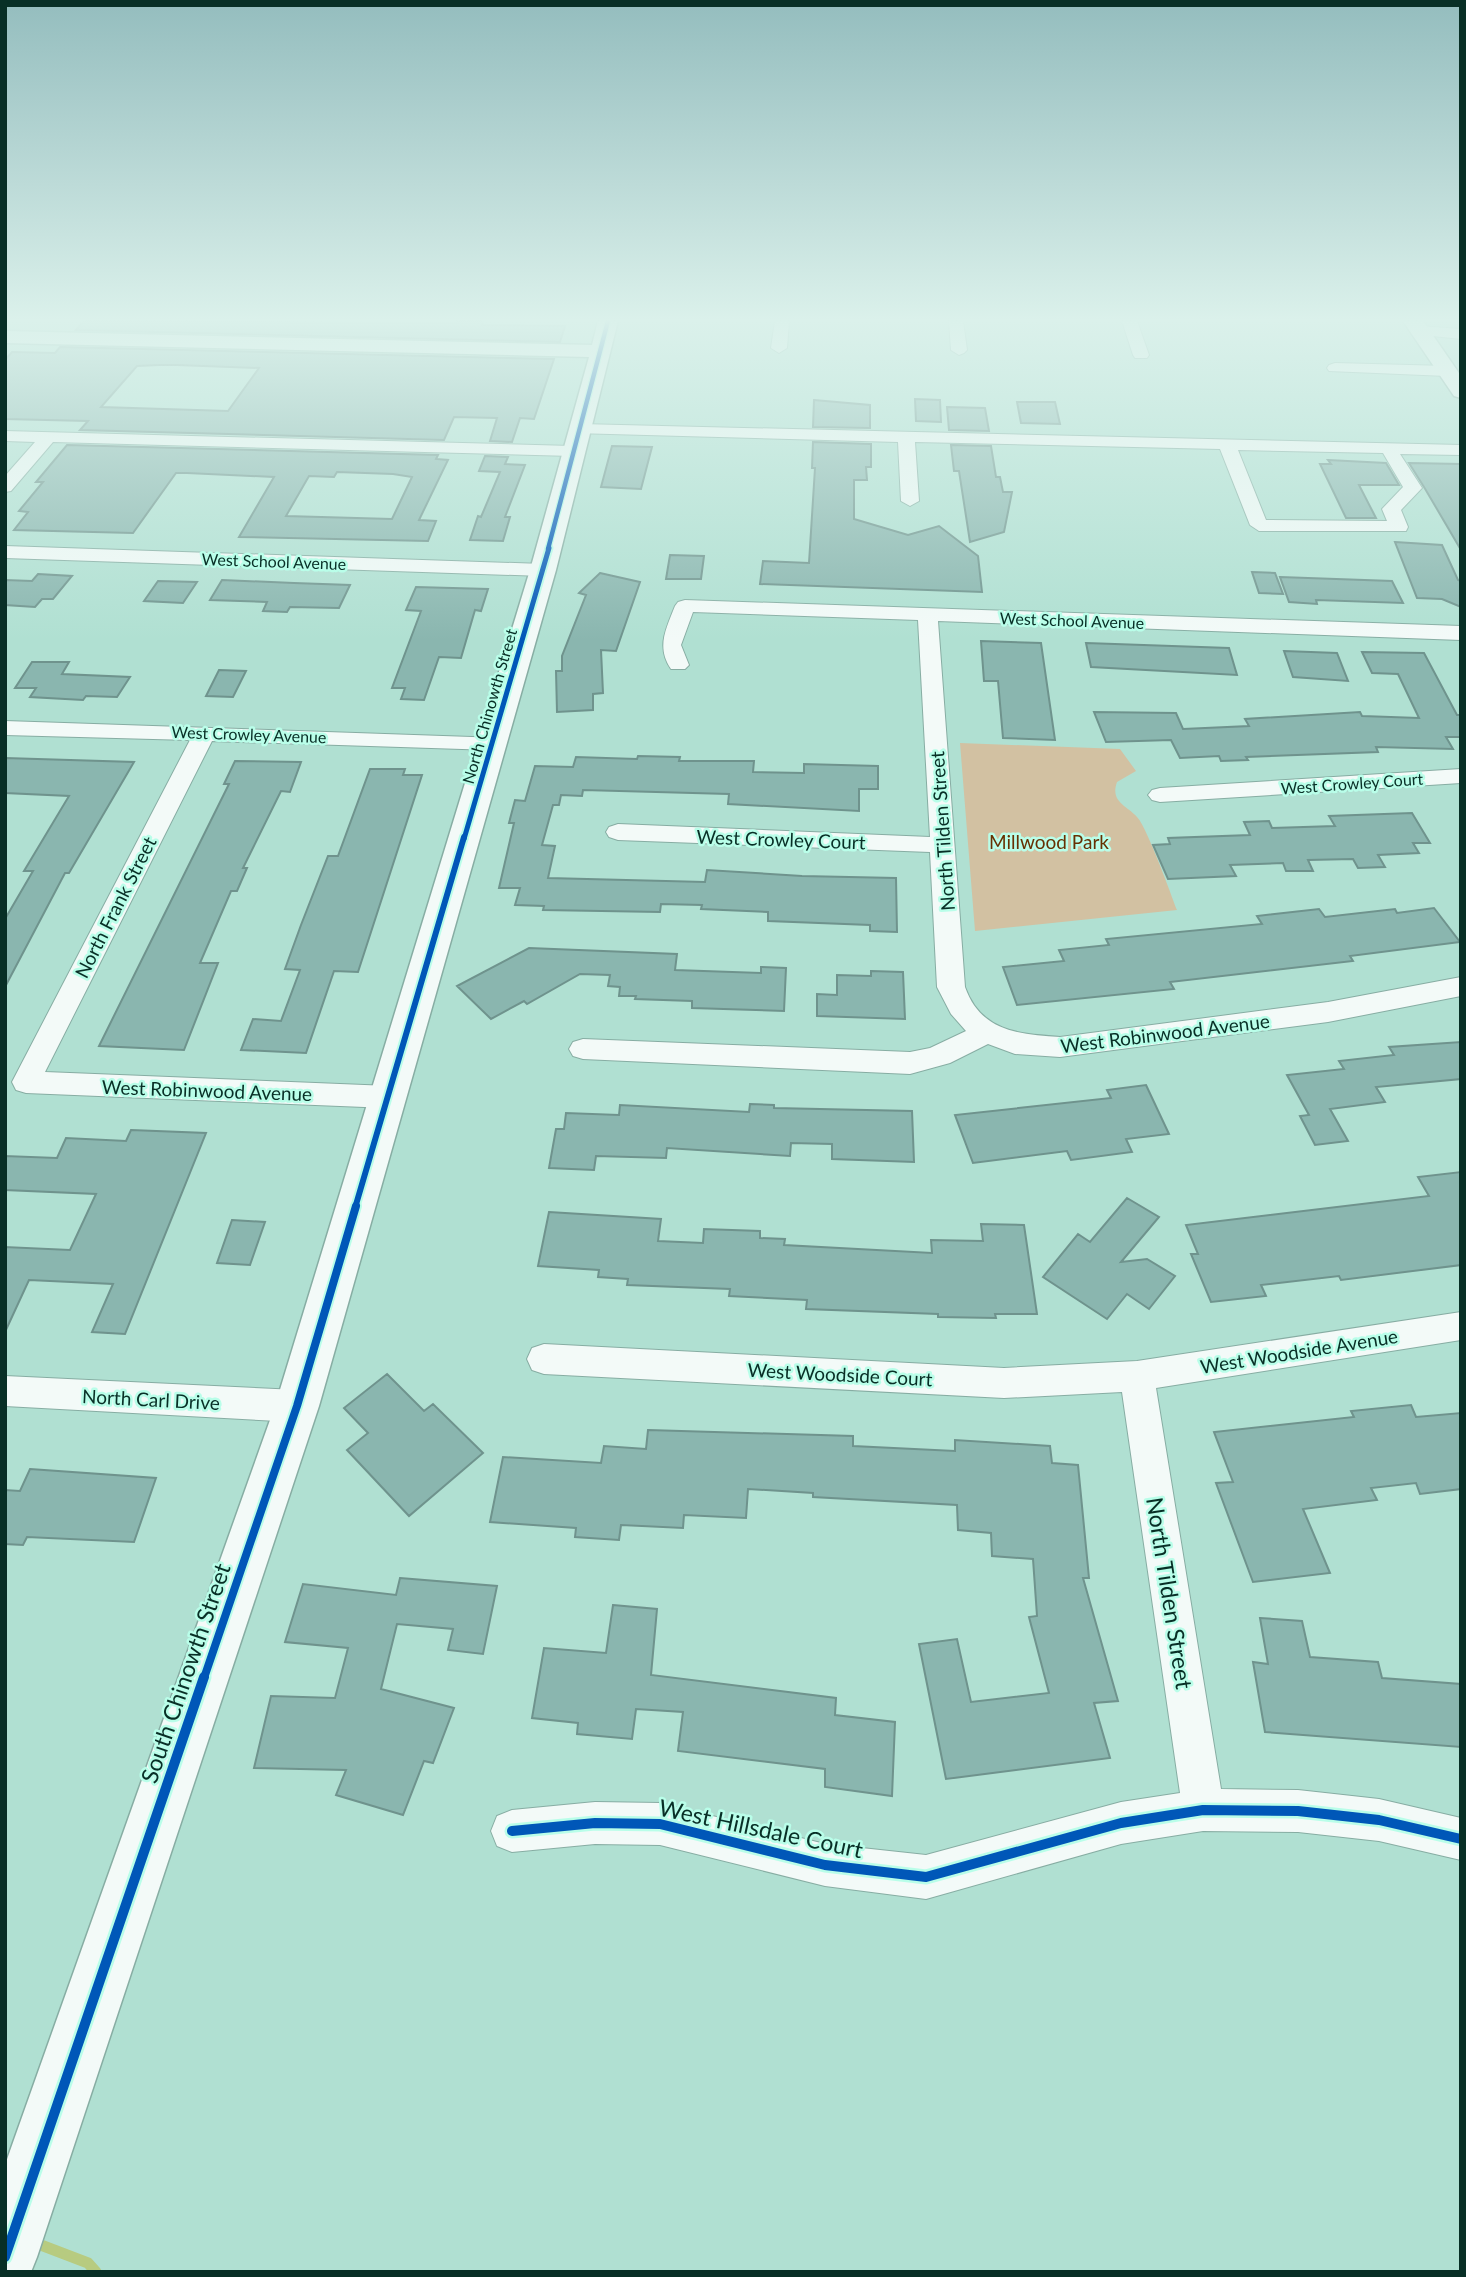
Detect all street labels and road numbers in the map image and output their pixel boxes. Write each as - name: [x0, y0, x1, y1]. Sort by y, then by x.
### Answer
- street label: West School Avenue: [201, 549, 347, 573]
- street label: West School Avenue: [999, 608, 1145, 632]
- street label: North Chinowth Street: [458, 626, 520, 786]
- street label: West Crowley Avenue: [171, 722, 327, 746]
- street label: North Tilden Street: [925, 750, 959, 912]
- street label: West Crowley Court: [1280, 769, 1424, 797]
- street label: West Crowley Court: [696, 825, 866, 853]
- street label: North Frank Street: [69, 832, 161, 981]
- street label: West Robinwood Avenue: [1059, 1009, 1271, 1057]
- street label: West Robinwood Avenue: [101, 1075, 313, 1105]
- street label: West Woodside Avenue: [1199, 1324, 1399, 1378]
- street label: West Woodside Court: [747, 1358, 933, 1390]
- street label: North Carl Drive: [82, 1384, 220, 1414]
- street label: North Tilden Street: [1141, 1495, 1199, 1692]
- street label: South Chinowth Street: [134, 1559, 236, 1786]
- street label: West Hillsdale Court: [656, 1793, 866, 1863]

